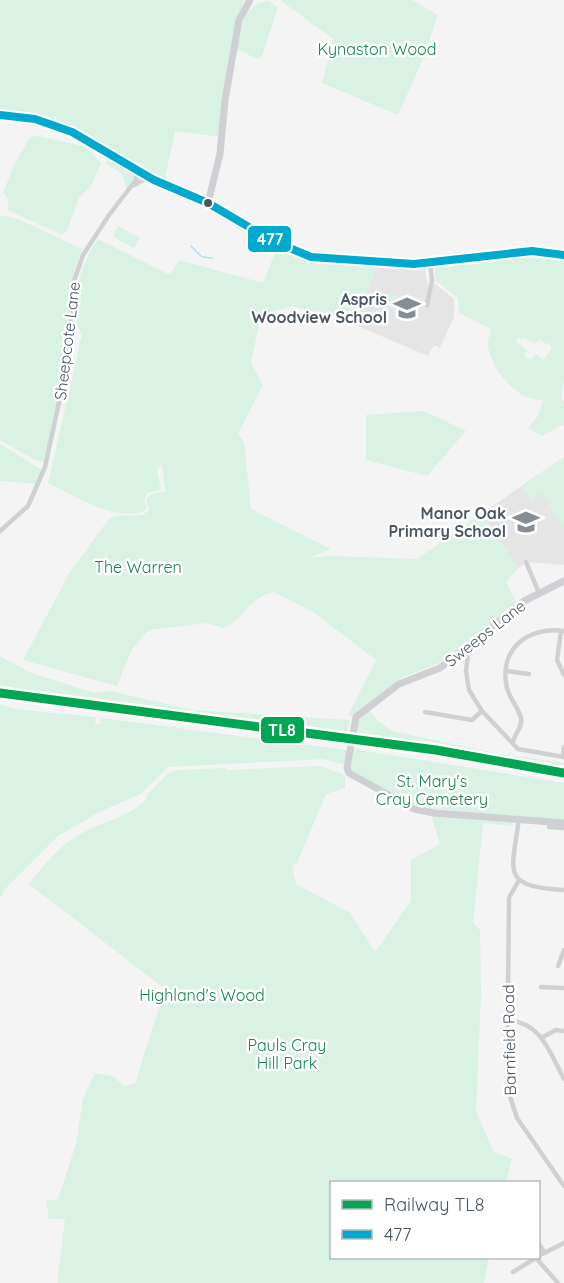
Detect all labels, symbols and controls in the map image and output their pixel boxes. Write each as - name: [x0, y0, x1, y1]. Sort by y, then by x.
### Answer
- park label: Kynaston Wood: [318, 39, 436, 59]
- unlabelled marker: [202, 197, 214, 209]
- line badge: 477: [247, 225, 292, 253]
- text: 477: [257, 229, 283, 249]
- street label: Sheepcote Lane: [50, 281, 84, 401]
- place label: Aspris Woodview School: [252, 289, 387, 327]
- school or university icon: Aspris Woodview School: [392, 293, 422, 323]
- place label: Manor Oak Primary School: [388, 503, 506, 541]
- school or university icon: Manor Oak Primary School: [511, 507, 541, 537]
- park label: The Warren: [94, 557, 182, 577]
- street label: Sweeps Lane: [441, 595, 529, 671]
- line badge: TL8: [260, 716, 305, 744]
- text: TL8: [268, 720, 296, 740]
- park label: St. Mary's Cray Cemetery: [376, 771, 488, 809]
- street label: Barnfield Road: [498, 984, 520, 1096]
- park label: Highland's Wood: [139, 985, 265, 1005]
- park label: Pauls Cray Hill Park: [248, 1035, 326, 1073]
- legend: [330, 1181, 540, 1259]
- text: Railway TL8: [384, 1193, 485, 1216]
- text: 477: [384, 1223, 411, 1246]

